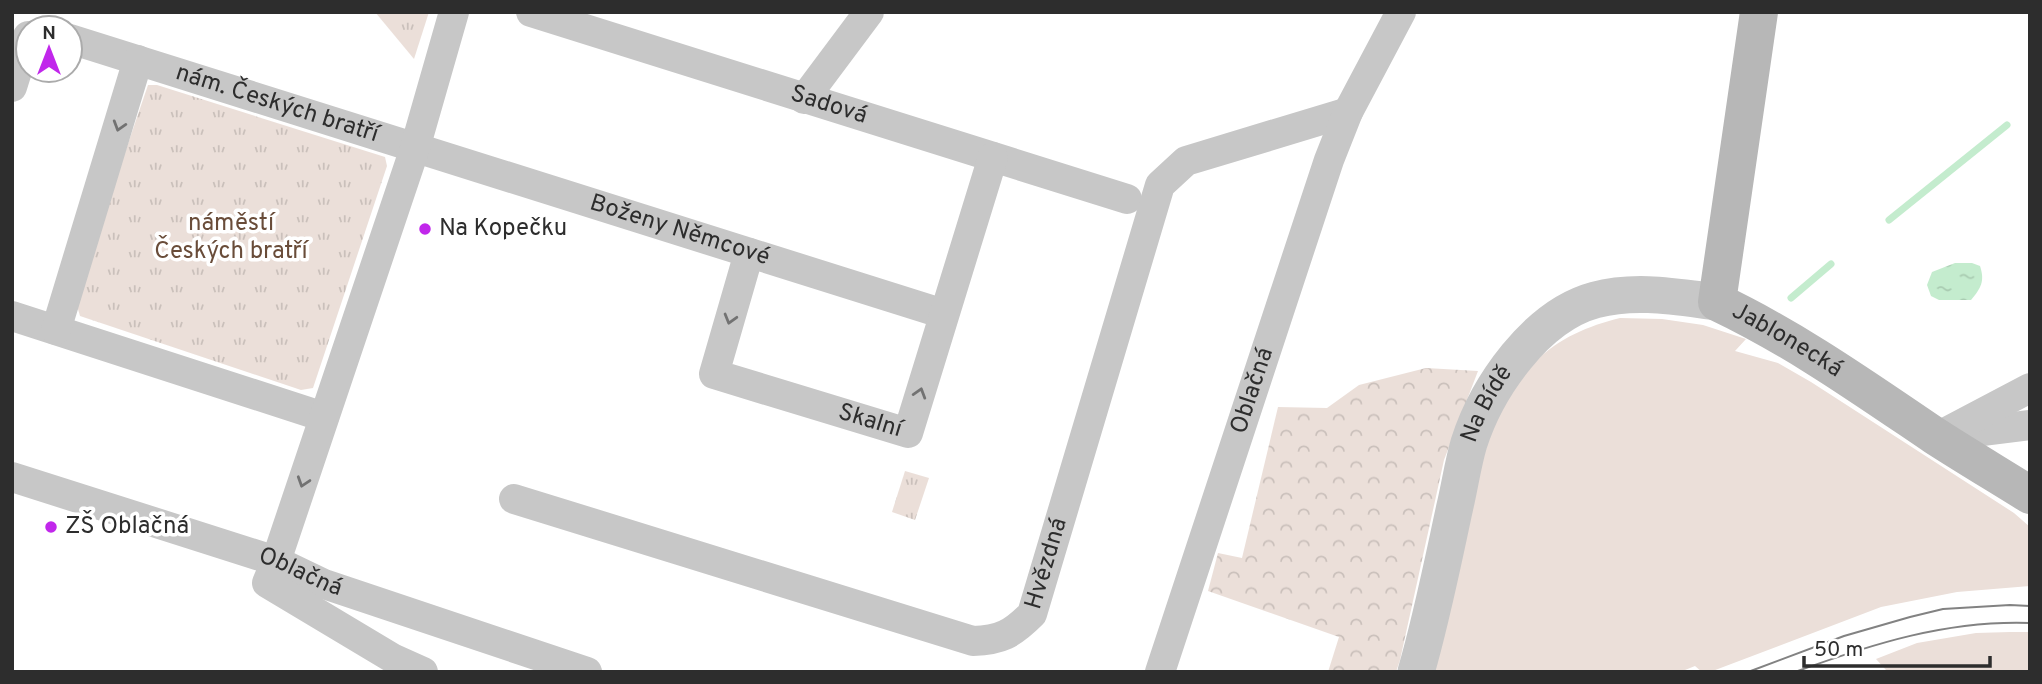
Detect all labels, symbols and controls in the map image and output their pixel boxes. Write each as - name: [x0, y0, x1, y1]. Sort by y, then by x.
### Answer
- north arrow: [14, 14, 84, 84]
- text: N: [42, 22, 56, 46]
- street label: nám. Českých bratří: [172, 58, 384, 151]
- street label: Sadová: [786, 79, 871, 132]
- one-way arrow: [112, 119, 127, 131]
- street label: Boženy Němcové: [586, 188, 773, 273]
- park label: náměstí Českých bratří: [154, 209, 310, 267]
- place label: Na Kopečku: [439, 214, 567, 244]
- marker: Na Kopečku: [417, 221, 433, 237]
- street label: Jablonecká: [1727, 297, 1848, 385]
- one-way arrow: [723, 313, 738, 325]
- street label: Oblačná: [1225, 344, 1281, 438]
- street label: Na Bídě: [1455, 360, 1520, 447]
- one-way arrow: [911, 387, 926, 399]
- street label: Skalní: [834, 398, 907, 446]
- one-way arrow: [297, 475, 311, 487]
- place label: ZŠ Oblačná: [65, 510, 189, 542]
- street label: Hvězdná: [1019, 514, 1075, 613]
- marker: ZŠ Oblačná: [43, 519, 59, 535]
- street label: Oblačná: [255, 541, 346, 604]
- scale bar: [1804, 624, 1990, 668]
- text: 50 m: [1814, 637, 1863, 664]

